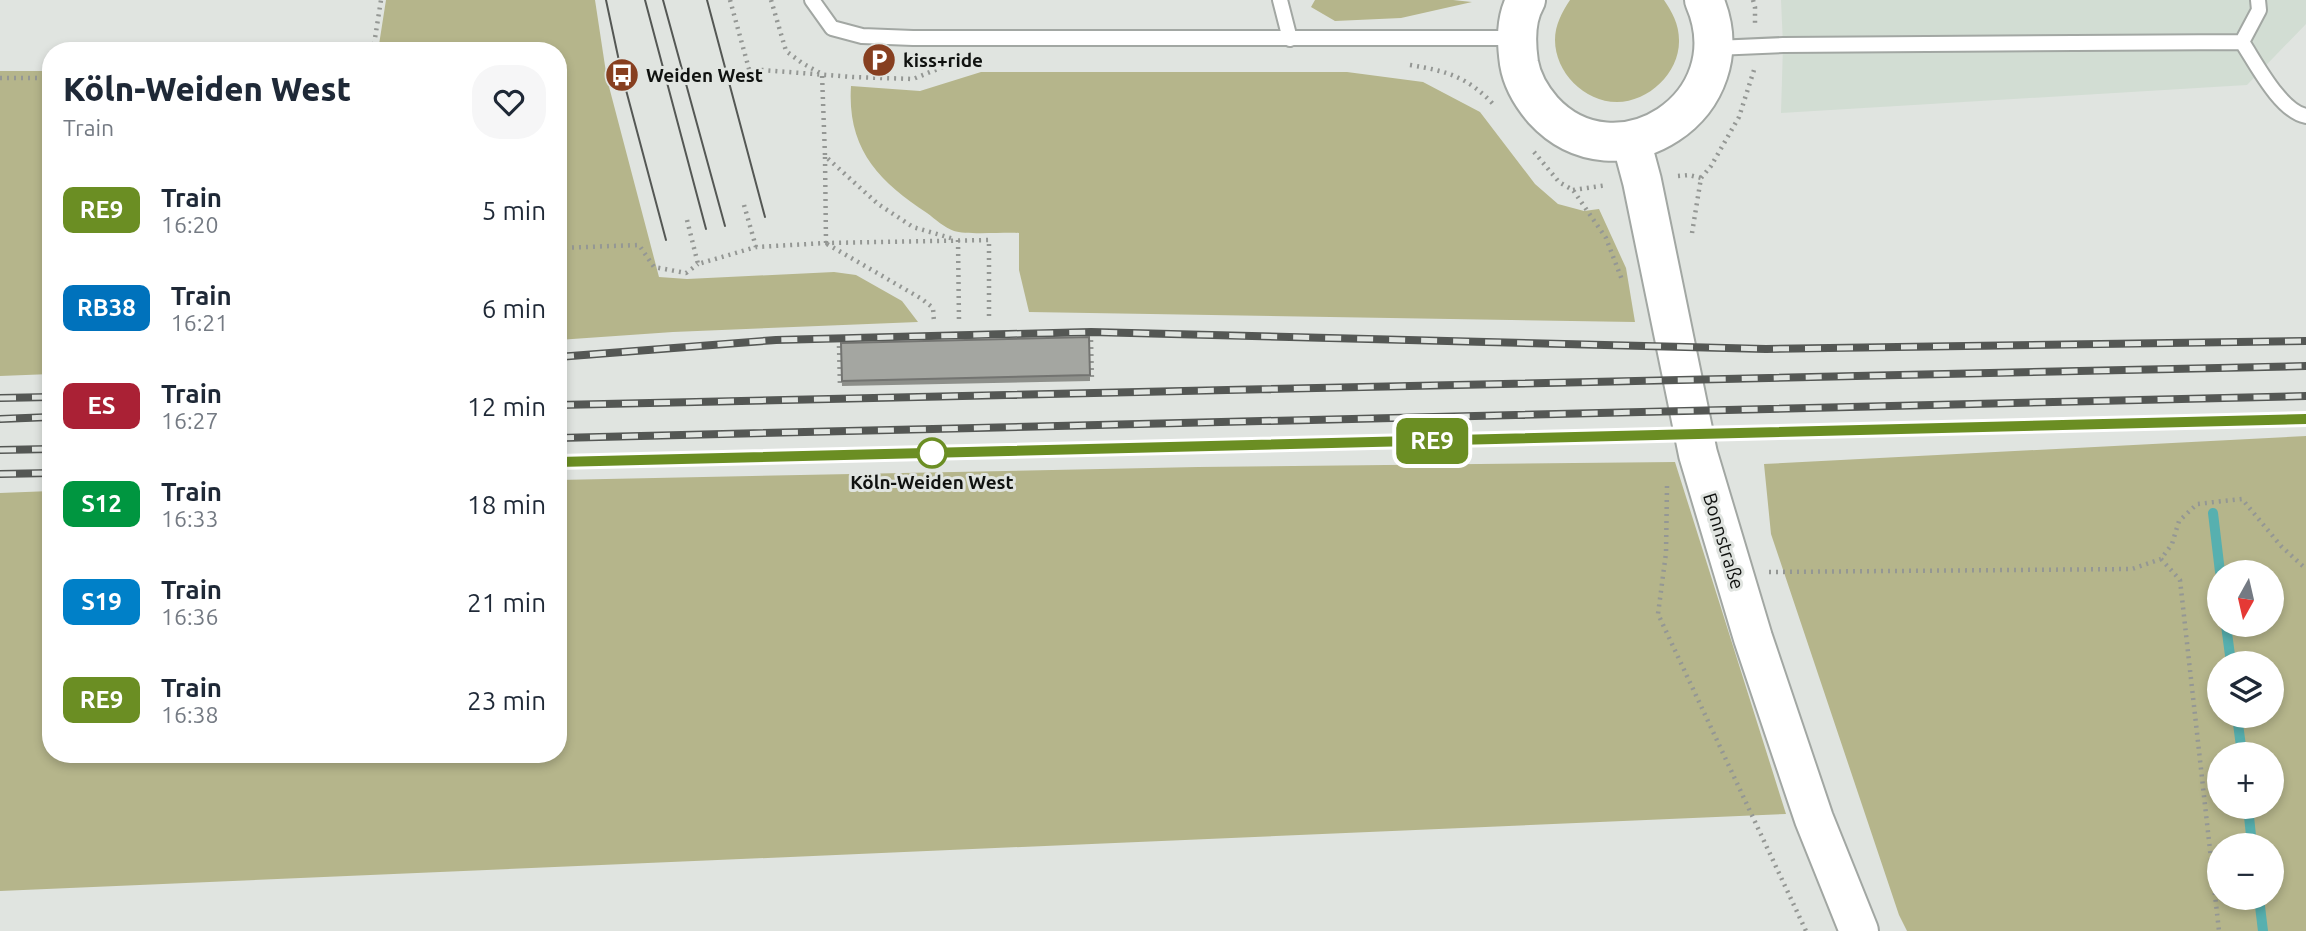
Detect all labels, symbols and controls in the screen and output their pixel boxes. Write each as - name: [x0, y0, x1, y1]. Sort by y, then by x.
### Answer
- parking icon: kiss+ride: [860, 41, 898, 79]
- place label: kiss+ride: [903, 49, 983, 71]
- bus stop icon: Weiden West: [603, 56, 641, 94]
- place label: Weiden West: [646, 64, 763, 86]
- button: heart: [472, 65, 546, 139]
- text: Köln-Weiden West: [63, 70, 351, 107]
- text: Train: [63, 115, 114, 140]
- text: Train: [161, 183, 222, 212]
- text: RE9: [80, 196, 123, 223]
- text: 5 min: [482, 196, 546, 225]
- text: 16:20: [161, 212, 219, 237]
- text: Train: [171, 281, 232, 310]
- text: RB38: [77, 294, 136, 321]
- text: 6 min: [482, 294, 546, 323]
- text: 16:21: [171, 310, 228, 335]
- text: Train: [161, 379, 222, 408]
- text: ES: [88, 392, 115, 419]
- text: 12 min: [467, 392, 546, 421]
- text: 16:27: [161, 408, 219, 433]
- line badge: RE9: [1392, 418, 1472, 464]
- text: RE9: [1410, 427, 1454, 454]
- marker: Köln-Weiden West: [917, 438, 947, 468]
- place label: Köln-Weiden West: [850, 471, 1014, 493]
- text: Train: [161, 477, 222, 506]
- text: S12: [81, 490, 122, 517]
- text: 18 min: [467, 490, 546, 519]
- street label: Bonnstraße: [1699, 490, 1749, 592]
- text: 16:33: [161, 506, 219, 531]
- north arrow: [2207, 560, 2284, 637]
- map controls: [2207, 560, 2284, 910]
- text: Train: [161, 575, 222, 604]
- text: S19: [81, 588, 122, 615]
- text: 21 min: [467, 588, 546, 617]
- text: 16:36: [161, 604, 219, 629]
- button: layers: [2207, 651, 2284, 728]
- text: Train: [161, 673, 222, 702]
- text: RE9: [80, 686, 123, 713]
- text: 23 min: [467, 686, 546, 715]
- text: 16:38: [161, 702, 219, 727]
- button: +: [2207, 742, 2284, 819]
- button: −: [2207, 833, 2284, 910]

